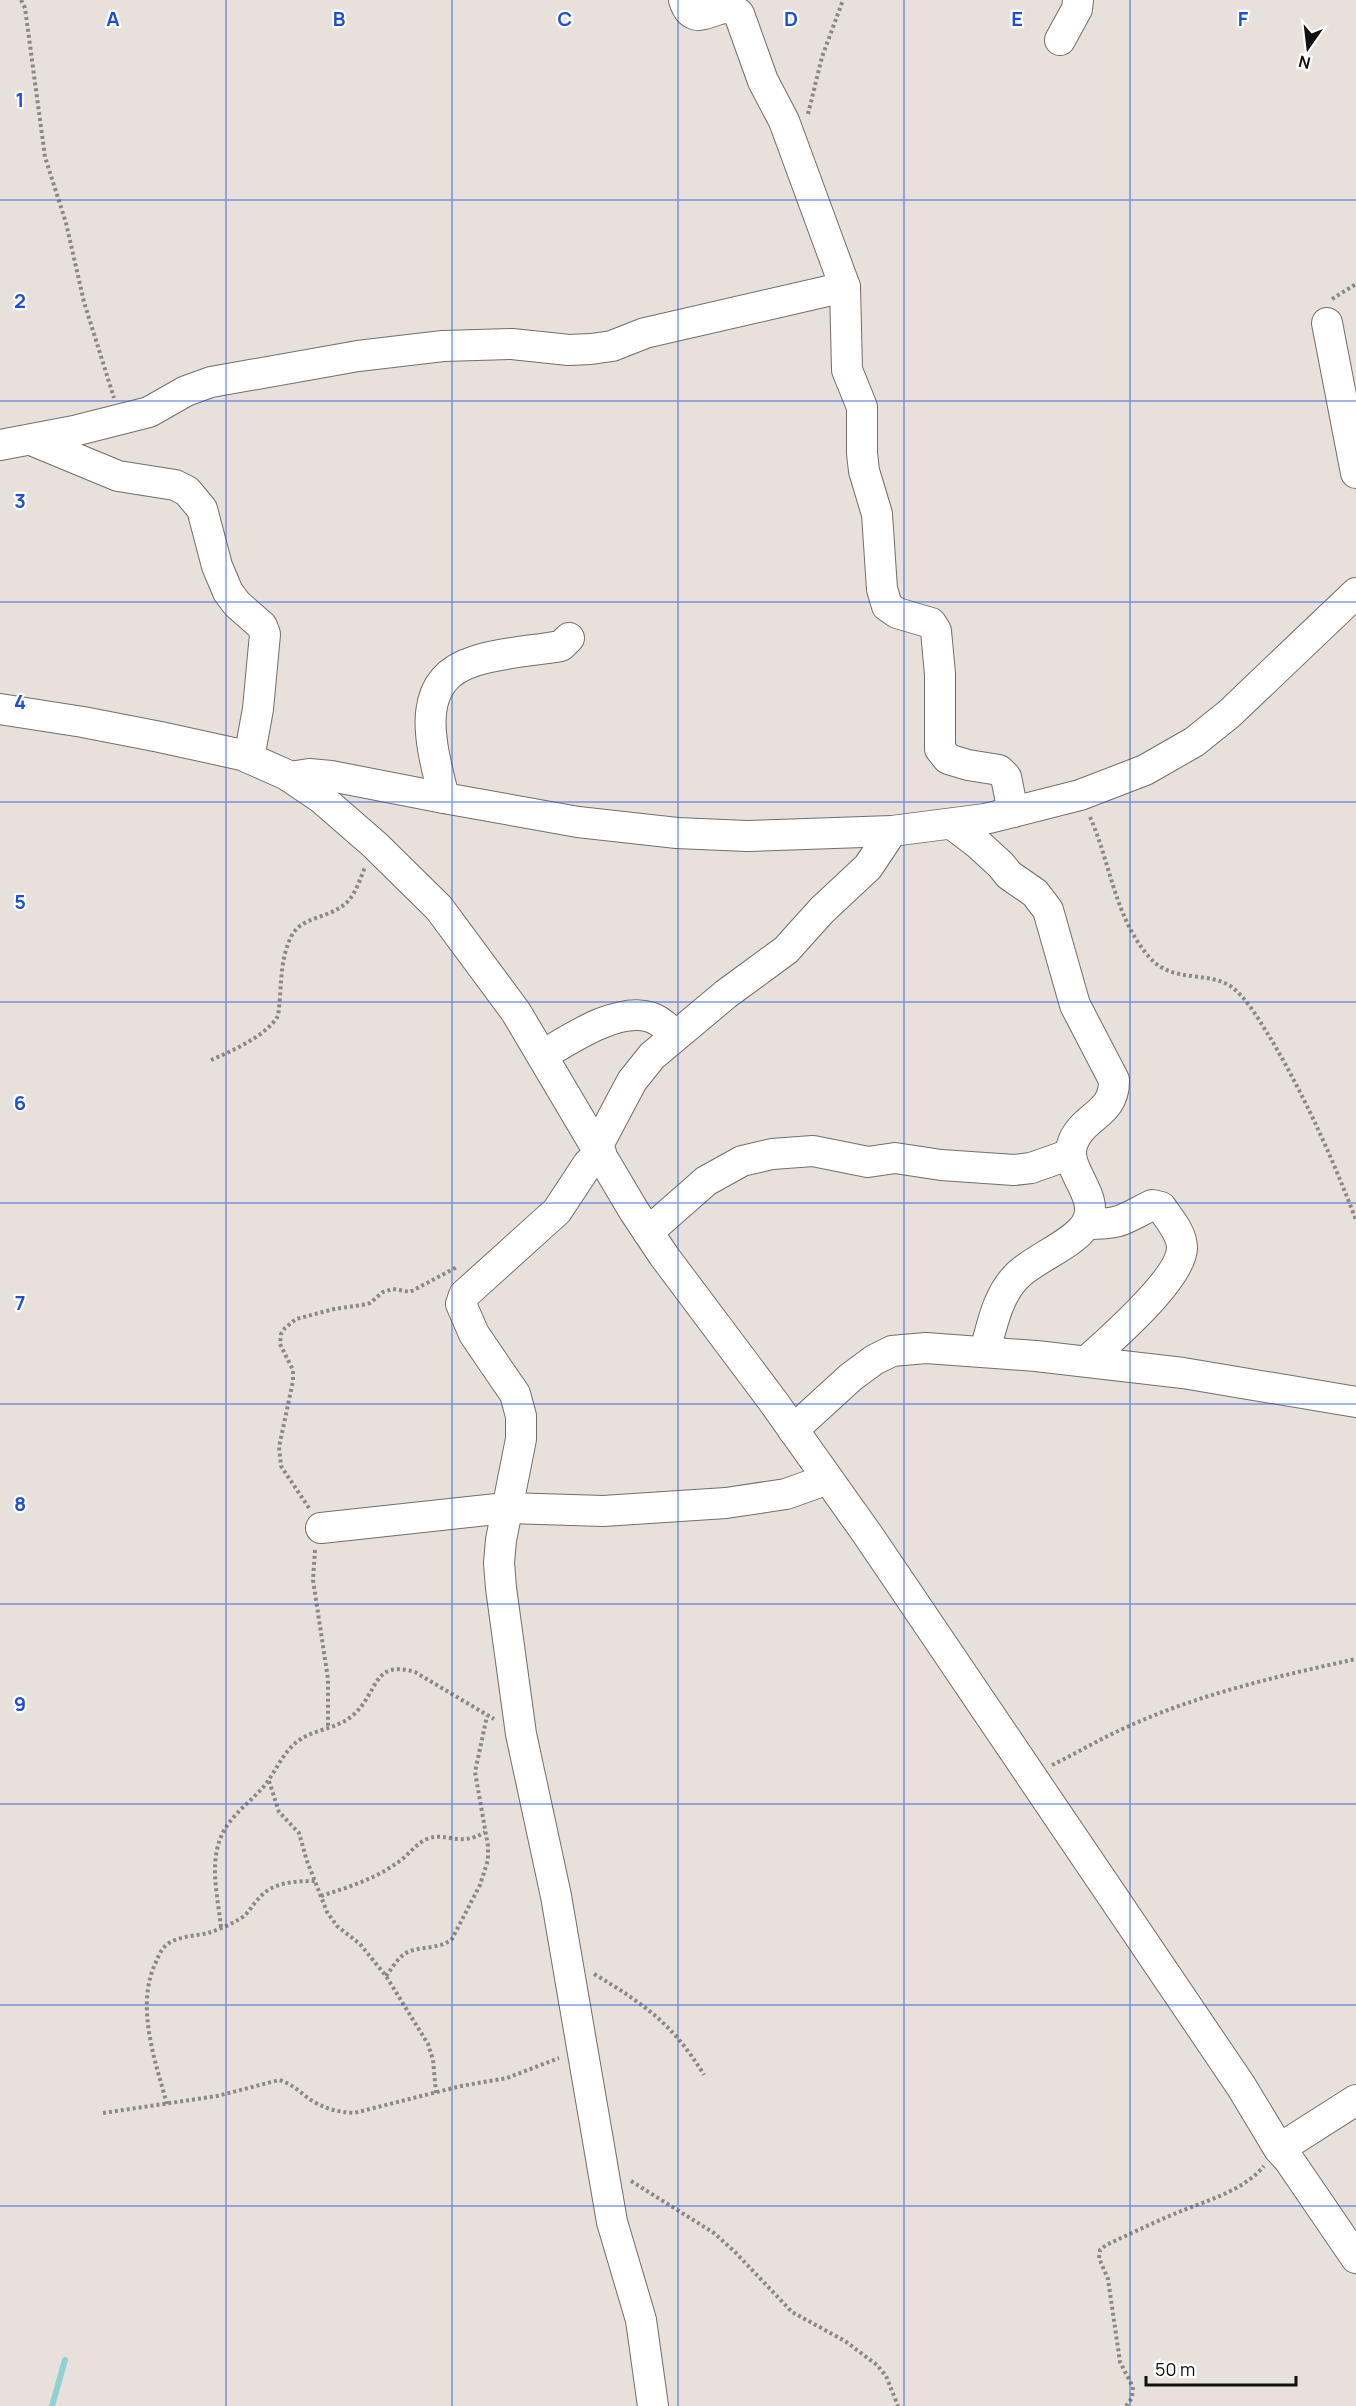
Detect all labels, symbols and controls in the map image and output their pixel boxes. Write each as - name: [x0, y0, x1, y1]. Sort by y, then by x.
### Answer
- text: A: [106, 5, 120, 32]
- text: B: [333, 5, 346, 32]
- text: C: [558, 5, 572, 32]
- text: D: [784, 5, 798, 32]
- text: E: [1011, 5, 1023, 32]
- text: F: [1238, 5, 1249, 32]
- north arrow: [1278, 18, 1338, 78]
- text: N: [1296, 50, 1313, 75]
- text: 1: [16, 86, 24, 113]
- text: 2: [14, 287, 26, 314]
- text: 3: [14, 487, 26, 514]
- text: 4: [14, 688, 26, 715]
- text: 5: [14, 888, 26, 915]
- text: 6: [14, 1089, 26, 1116]
- text: 7: [15, 1289, 25, 1316]
- text: 8: [14, 1490, 26, 1517]
- text: 9: [14, 1690, 26, 1717]
- scale bar: [1146, 2349, 1296, 2387]
- text: 50 m: [1155, 2357, 1195, 2381]

